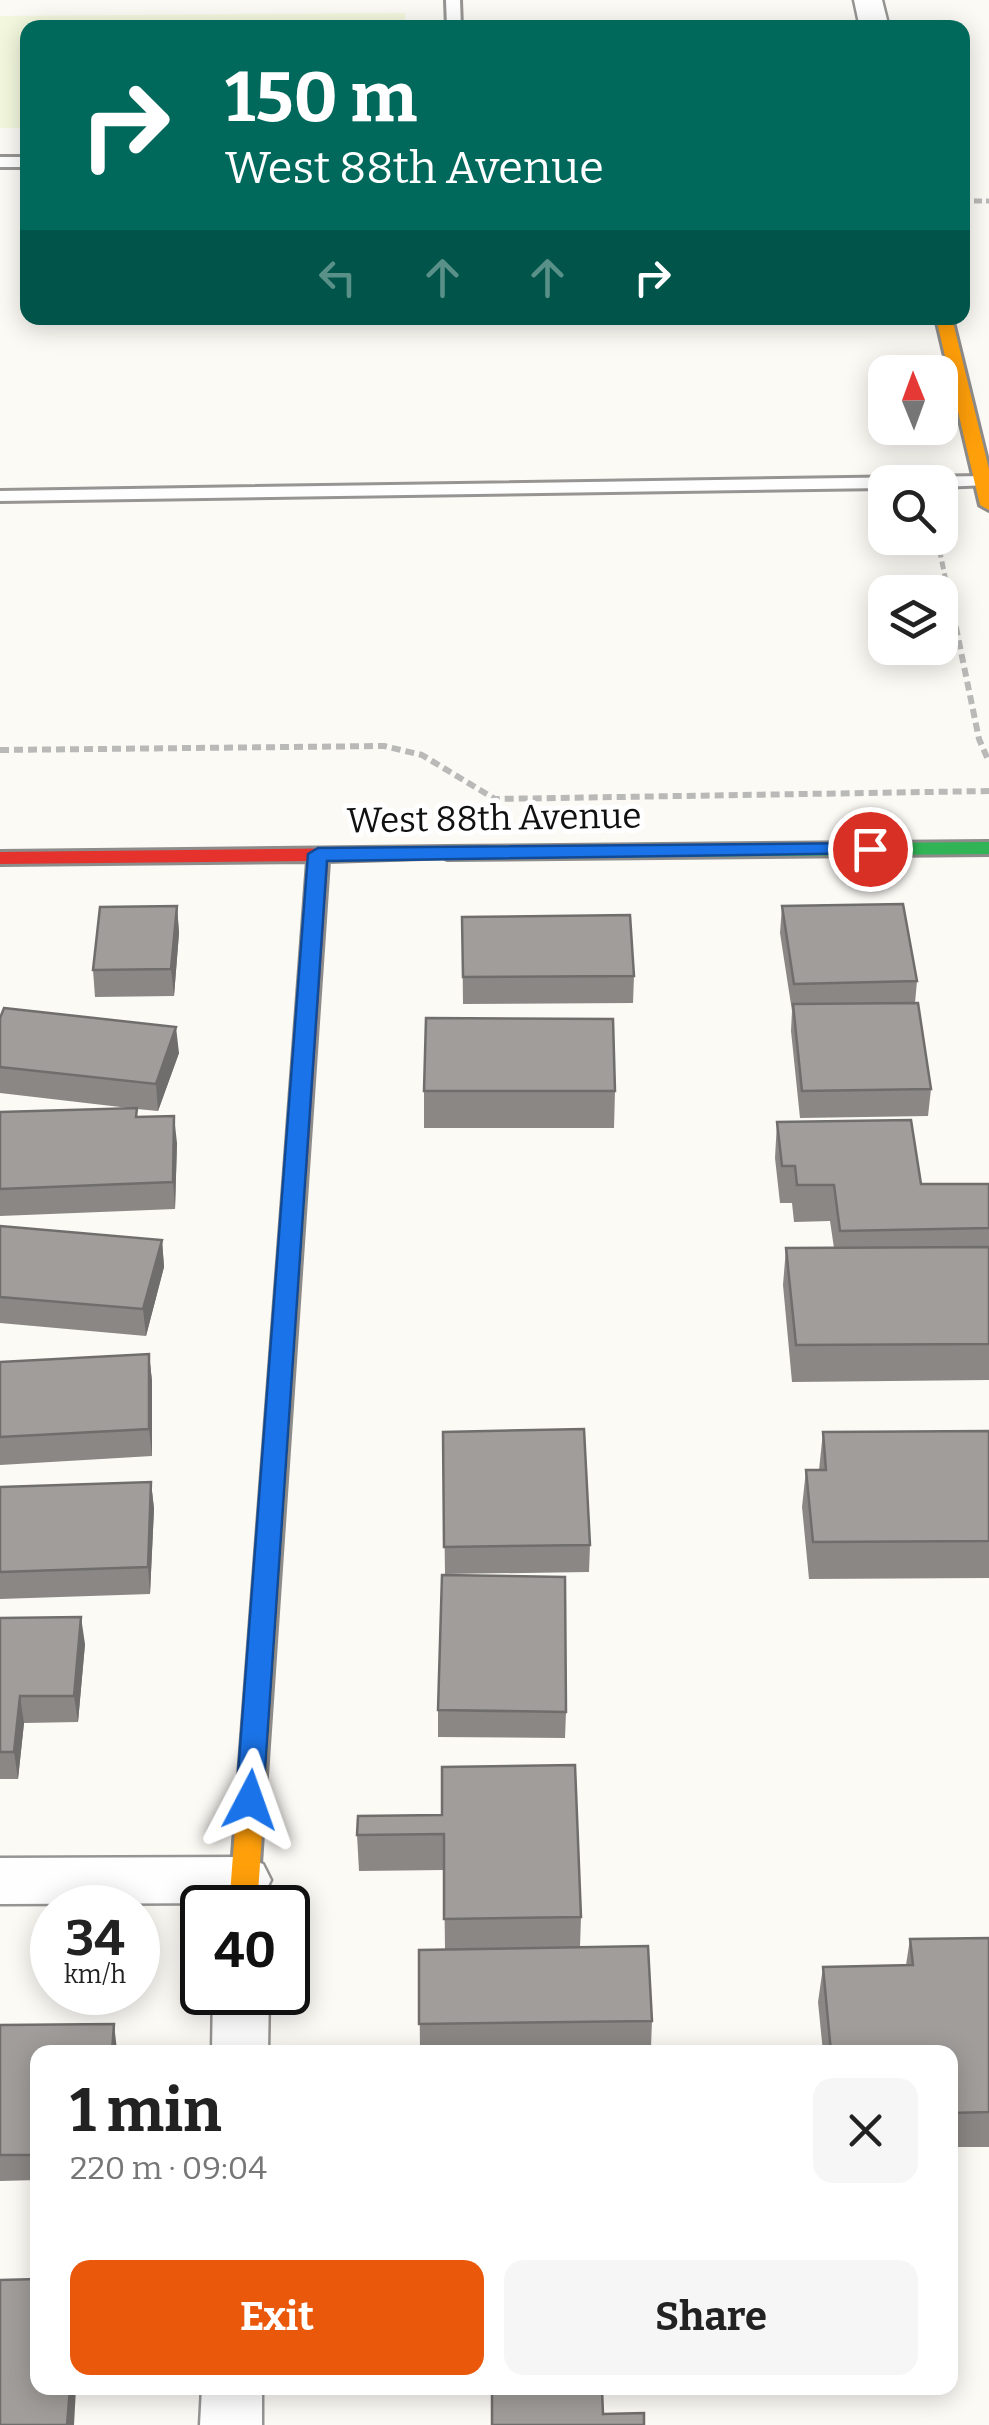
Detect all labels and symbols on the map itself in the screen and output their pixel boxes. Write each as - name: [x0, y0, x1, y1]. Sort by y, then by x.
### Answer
- north arrow: [868, 355, 958, 445]
- street label: West 88th Avenue: [346, 794, 642, 842]
- pin: [828, 807, 913, 892]
- position arrow: [198, 1748, 302, 1852]
- speed limit sign: 40: [180, 1885, 310, 2015]

